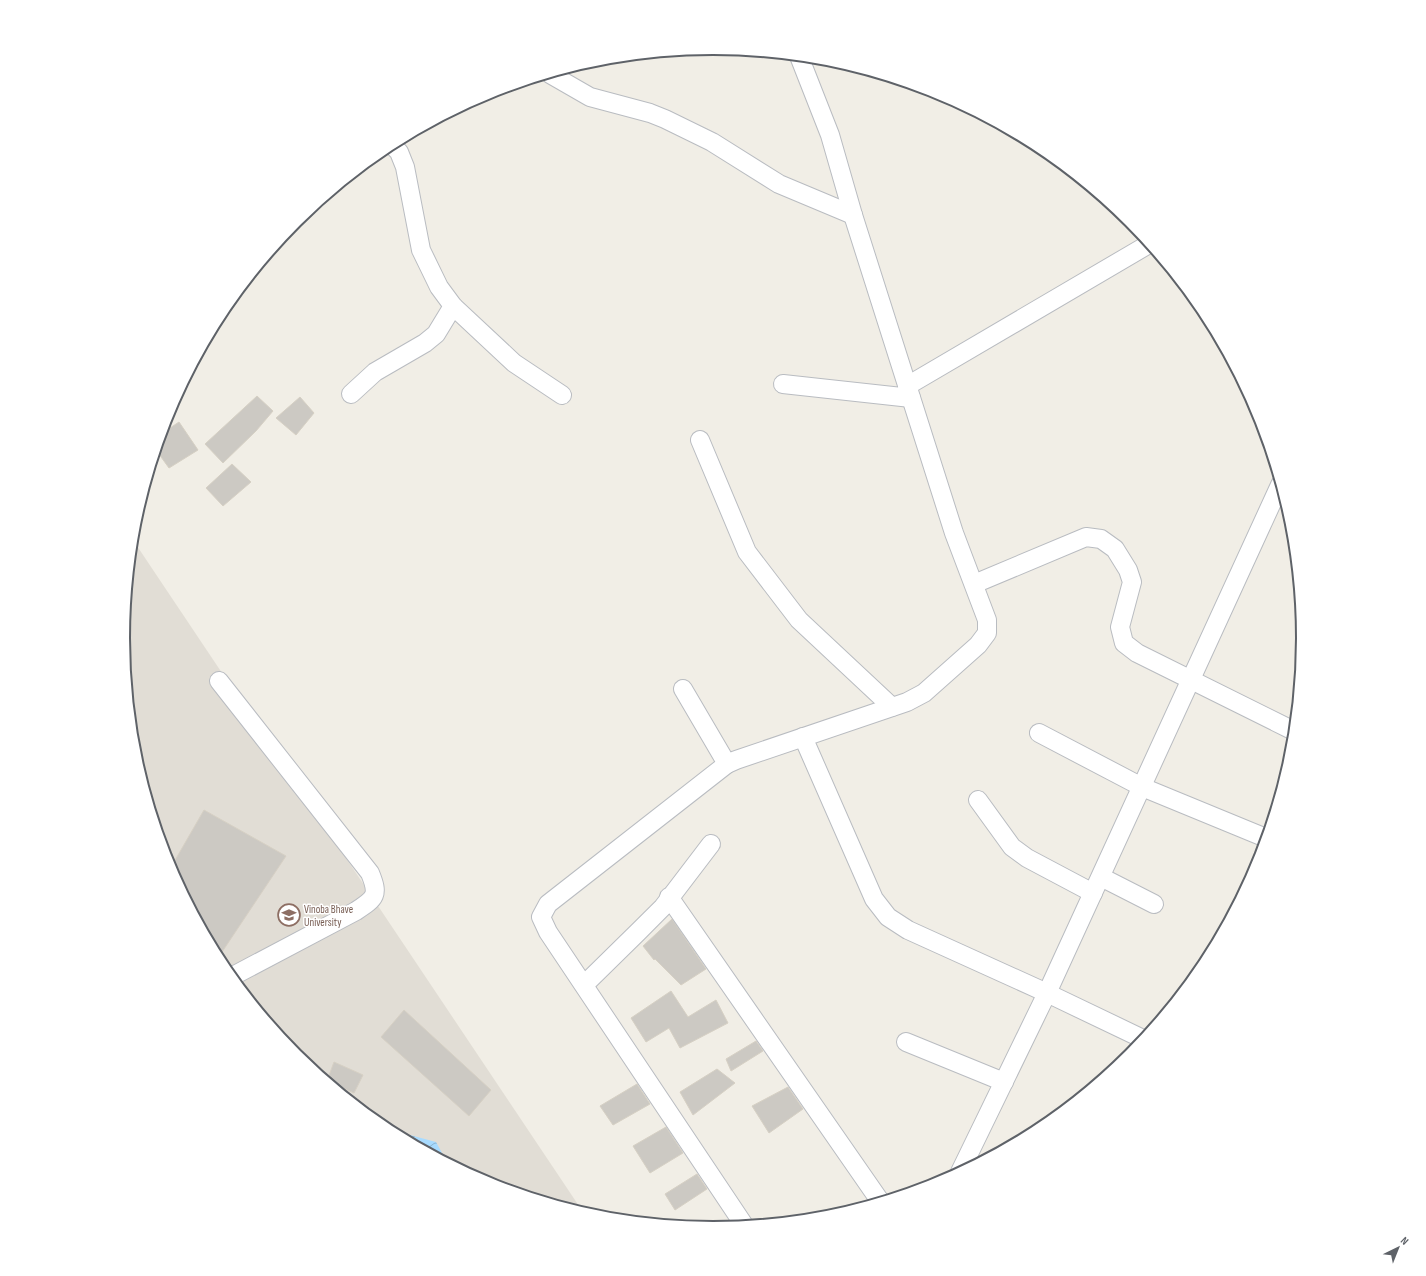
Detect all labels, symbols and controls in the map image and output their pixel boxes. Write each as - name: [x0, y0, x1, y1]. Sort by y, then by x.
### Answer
- school or university icon: Vinoba Bhave University: [276, 902, 302, 928]
- place label: Vinoba Bhave University: [304, 903, 353, 929]
- north arrow: [1378, 1228, 1418, 1268]
- text: N: [1398, 1234, 1411, 1248]

